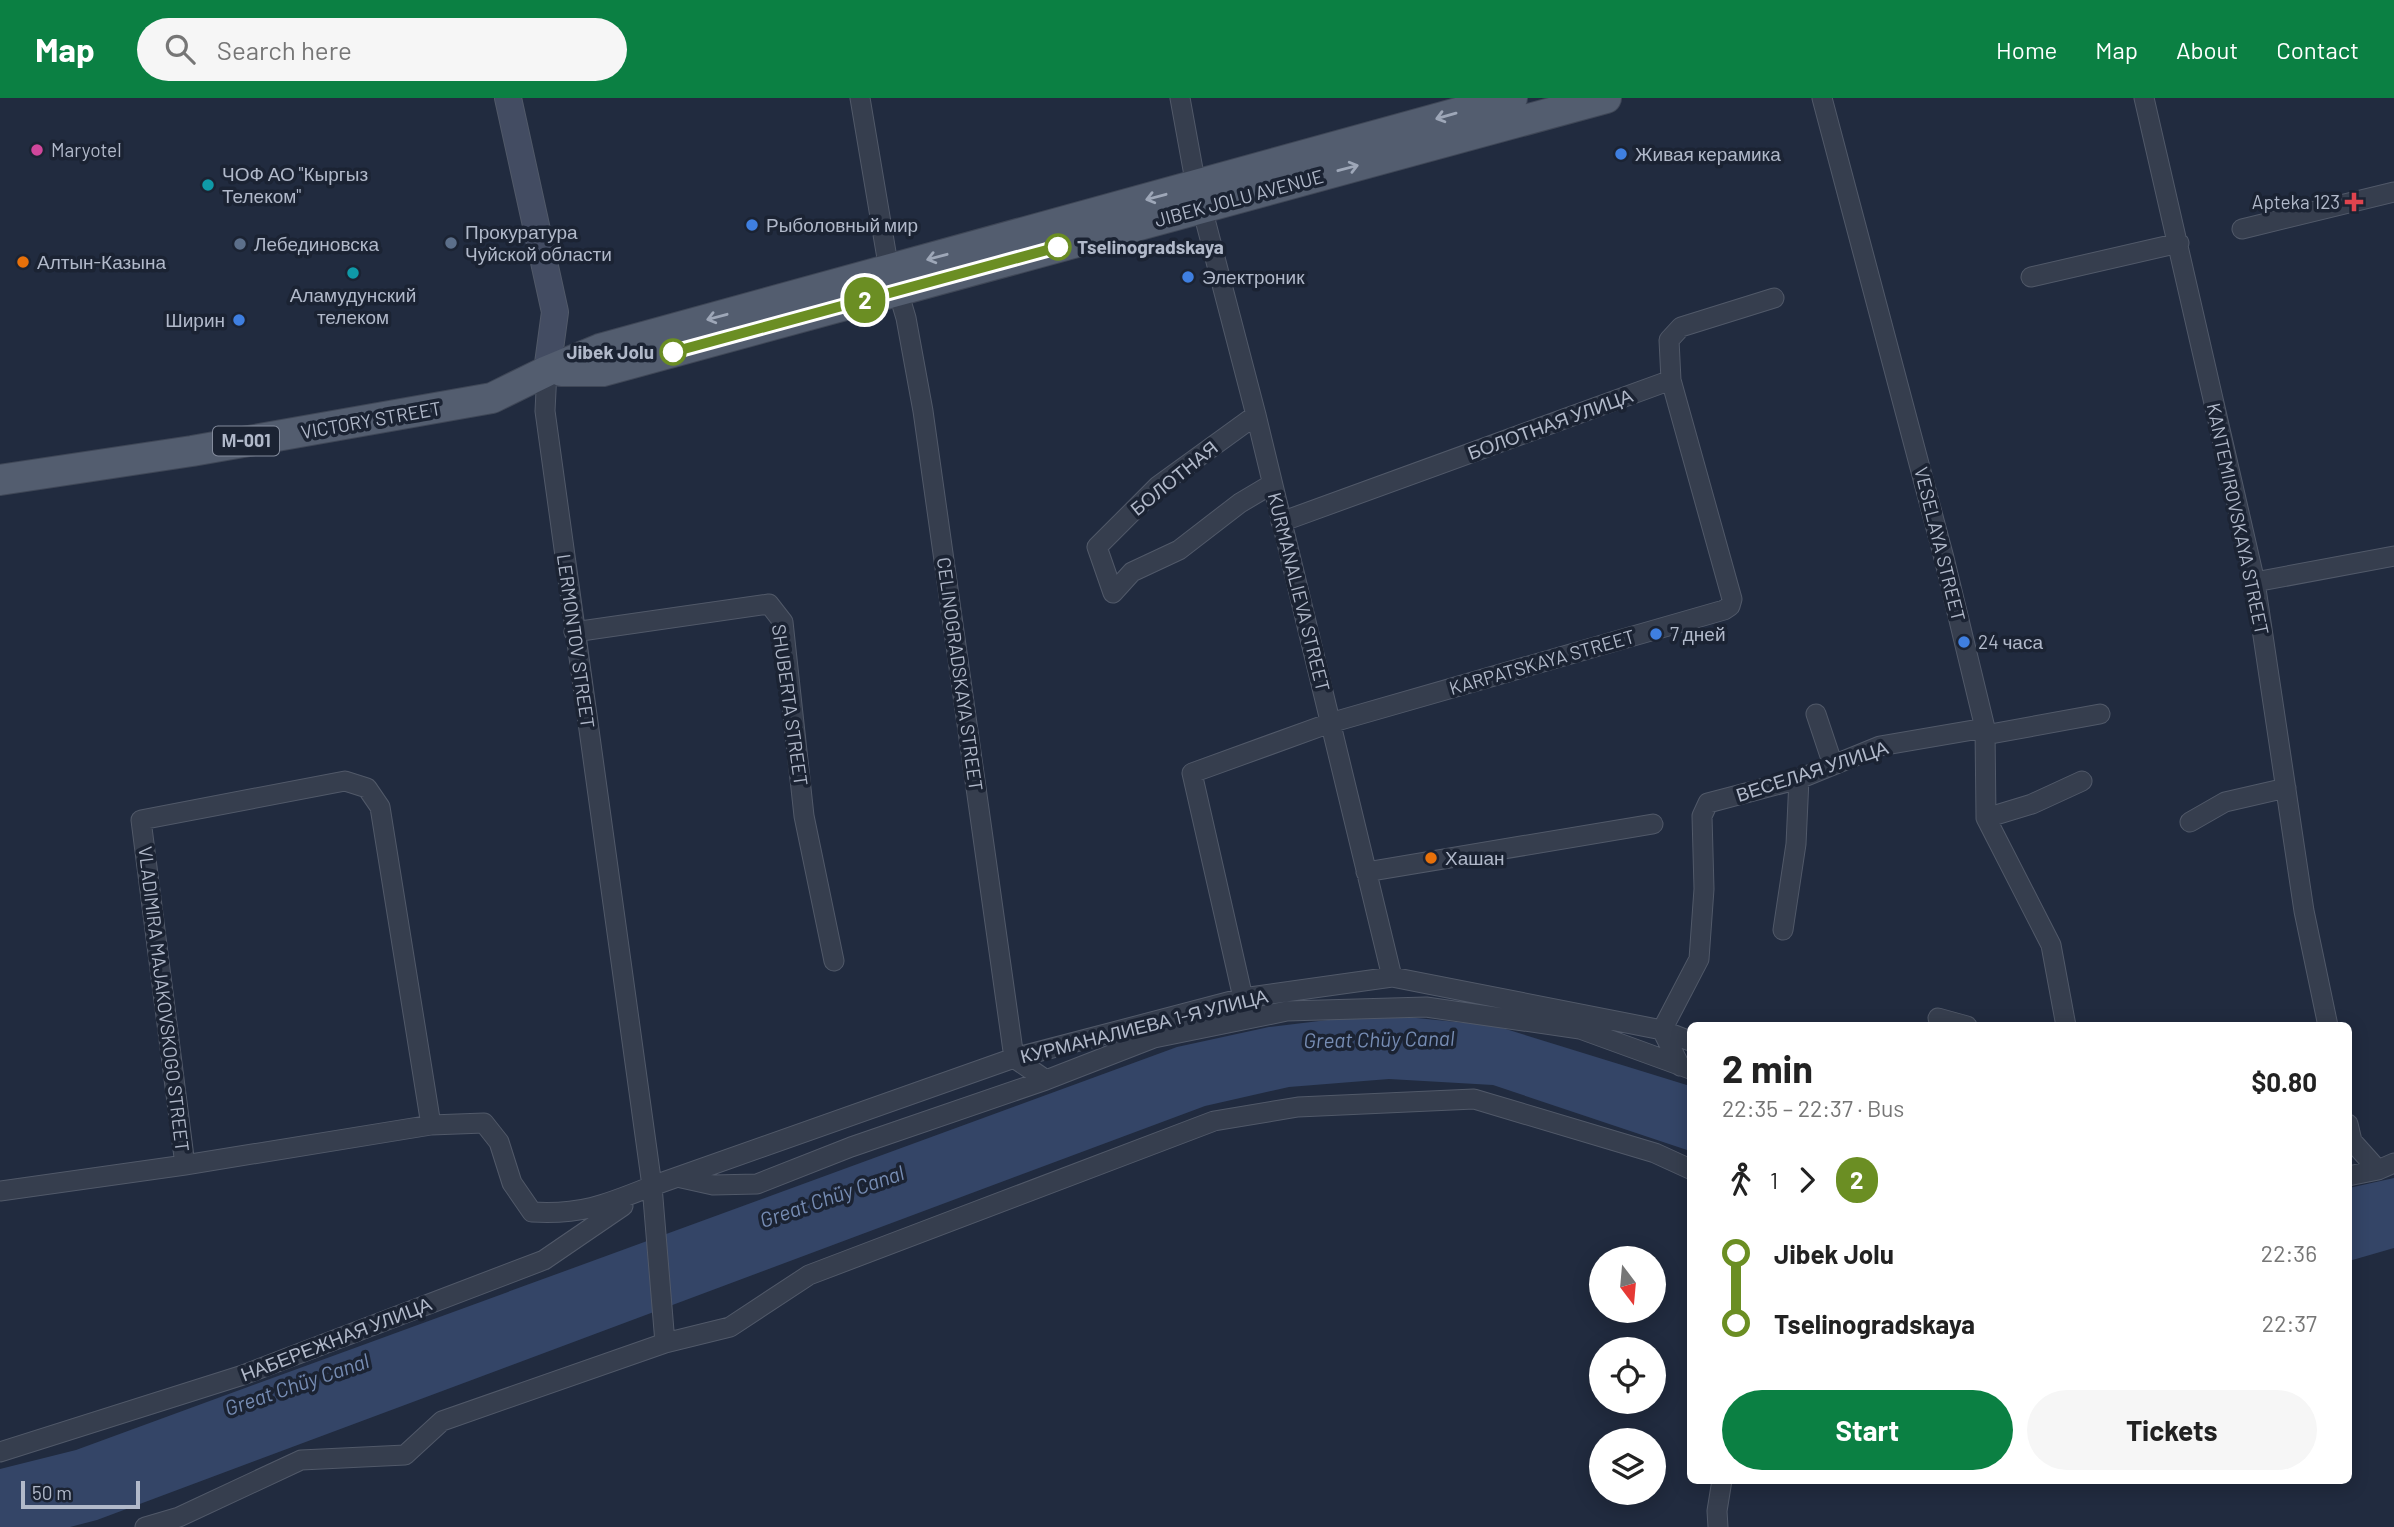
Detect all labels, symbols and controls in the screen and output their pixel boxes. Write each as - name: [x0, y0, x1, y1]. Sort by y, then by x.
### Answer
- search box: [137, 18, 627, 81]
- text: Map: [35, 29, 95, 69]
- icon: search: [161, 30, 199, 68]
- text: Search here: [217, 34, 352, 65]
- text: Home: [1996, 35, 2057, 64]
- text: Map: [2095, 35, 2138, 64]
- text: About: [2176, 35, 2238, 64]
- text: Contact: [2276, 35, 2359, 64]
- one-way arrow: [1435, 111, 1457, 124]
- place label: Maryotel: [51, 138, 122, 161]
- marker: Maryotel: [29, 142, 45, 158]
- place label: Живая керамика: [1635, 142, 1781, 165]
- marker: Живая керамика: [1613, 146, 1629, 162]
- one-way arrow: [1336, 161, 1358, 174]
- place label: ЧОФ АО "Кыргыз Телеком": [222, 162, 368, 207]
- street label: JIBEK JOLU AVENUE: [1152, 164, 1326, 231]
- marker: ЧОФ АО "Кыргыз Телеком": [200, 177, 216, 193]
- place label: Apteka 123: [2252, 190, 2340, 213]
- one-way arrow: [1145, 191, 1168, 204]
- marker: Apteka 123: [2346, 194, 2362, 210]
- place label: Рыболовный мир: [766, 213, 918, 236]
- marker: Рыболовный мир: [744, 217, 760, 233]
- place label: Прокуратура Чуйской области: [465, 220, 612, 265]
- place label: Лебединовска: [254, 232, 380, 255]
- marker: Tselinogradskaya: [1045, 234, 1071, 260]
- marker: Прокуратура Чуйской области: [443, 235, 459, 251]
- place label: Tselinogradskaya: [1077, 235, 1224, 258]
- marker: Лебединовска: [232, 236, 248, 252]
- place label: Алтын-Казына: [37, 250, 166, 273]
- one-way arrow: [926, 251, 948, 264]
- marker: Алтын-Казына: [15, 254, 31, 270]
- marker: Аламудунский телеком: [345, 265, 361, 281]
- place label: Электроник: [1202, 265, 1305, 288]
- marker: Электроник: [1180, 269, 1196, 285]
- line badge: 2: [842, 277, 888, 323]
- place label: Аламудунский телеком: [290, 283, 416, 328]
- text: 2: [858, 285, 872, 314]
- place label: Ширин: [165, 308, 225, 331]
- one-way arrow: [706, 311, 729, 324]
- marker: Ширин: [231, 312, 247, 328]
- marker: Jibek Jolu: [660, 339, 686, 365]
- place label: Jibek Jolu: [566, 340, 654, 363]
- street label: БОЛОТНАЯ УЛИЦА: [1464, 383, 1636, 464]
- street label: VICTORY STREET: [299, 396, 443, 443]
- street label: KANTEMIROVSKAYA STREET: [2203, 401, 2274, 637]
- road number: М-001: [213, 426, 279, 456]
- street label: БОЛОТНАЯ: [1125, 435, 1222, 520]
- street label: VESELAYA STREET: [1910, 464, 1971, 623]
- street label: KURMANALIEVA STREET: [1264, 490, 1335, 694]
- street label: LERMONTOV STREET: [553, 552, 600, 730]
- street label: CELINOGRADSKAYA STREET: [933, 556, 988, 792]
- place label: 7 дней: [1670, 622, 1726, 645]
- street label: SHUBERTA STREET: [768, 623, 813, 787]
- street label: KARPATSKAYA STREET: [1446, 624, 1637, 699]
- marker: 7 дней: [1648, 626, 1664, 642]
- place label: 24 часа: [1978, 630, 2043, 653]
- marker: 24 часа: [1956, 634, 1972, 650]
- street label: ВЕСЕЛАЯ УЛИЦА: [1733, 735, 1891, 806]
- street label: VLADIMIRA MAJAKOVSKOGO STREET: [134, 845, 195, 1153]
- place label: Хашан: [1445, 846, 1505, 869]
- marker: Хашан: [1423, 850, 1439, 866]
- street label: КУРМАНАЛИЕВА 1-Я УЛИЦА: [1018, 984, 1270, 1067]
- water label: Great Chüy Canal: [1303, 1025, 1455, 1052]
- text: 2 min: [1722, 1045, 1813, 1091]
- text: $0.80: [2251, 1066, 2317, 1097]
- text: 22:35 – 22:37 · Bus: [1722, 1094, 1904, 1122]
- water label: Great Chüy Canal: [756, 1159, 907, 1232]
- icon: walk: [1722, 1161, 1760, 1199]
- icon: forward: [1788, 1161, 1826, 1199]
- text: 2: [1850, 1165, 1864, 1194]
- text: 1: [1770, 1166, 1778, 1194]
- text: Jibek Jolu: [1774, 1238, 1894, 1269]
- text: 22:36: [2261, 1239, 2317, 1267]
- north arrow: [1589, 1246, 1666, 1323]
- map controls: [1589, 1246, 1666, 1505]
- street label: НАБЕРЕЖНАЯ УЛИЦА: [237, 1291, 435, 1386]
- text: Tselinogradskaya: [1774, 1308, 1975, 1339]
- text: 22:37: [2262, 1309, 2317, 1337]
- button: locate: [1589, 1337, 1666, 1414]
- water label: Great Chüy Canal: [221, 1347, 372, 1420]
- button: Start: [1722, 1390, 2013, 1470]
- button: Tickets: [2027, 1390, 2317, 1470]
- button: layers: [1589, 1428, 1666, 1505]
- scale bar: [21, 1478, 140, 1510]
- text: 50 m: [32, 1481, 72, 1504]

